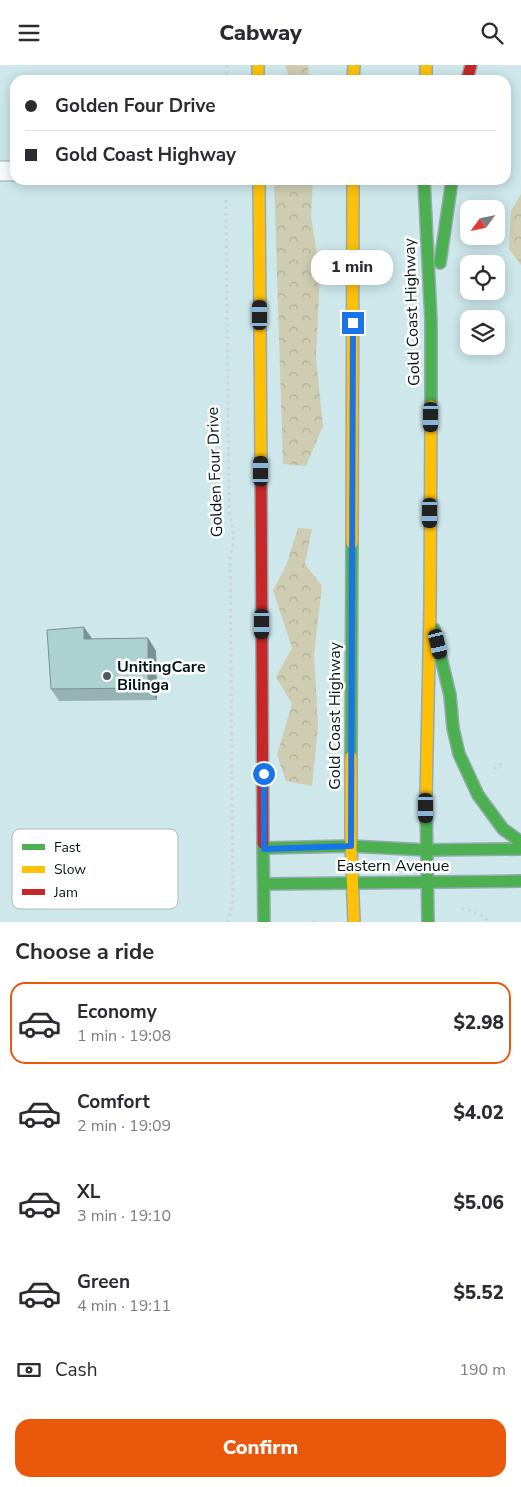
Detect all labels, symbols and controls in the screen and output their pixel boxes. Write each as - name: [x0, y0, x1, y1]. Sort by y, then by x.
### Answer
- text: Cabway: [219, 18, 302, 48]
- icon: menu: [15, 19, 43, 47]
- icon: search: [478, 19, 506, 47]
- text: Golden Four Drive: [55, 93, 216, 119]
- text: Gold Coast Highway: [55, 142, 236, 168]
- north arrow: [460, 200, 505, 245]
- map controls: [460, 200, 505, 355]
- street label: Gold Coast Highway: [398, 237, 426, 386]
- callout: 1 min: [312, 251, 394, 285]
- button: locate: [460, 255, 505, 300]
- text: 1 min: [331, 256, 373, 278]
- car: [252, 300, 267, 330]
- button: layers: [460, 310, 505, 355]
- route end: [342, 312, 364, 334]
- car: [423, 402, 438, 432]
- street label: Golden Four Drive: [202, 406, 228, 538]
- car: [253, 456, 268, 486]
- car: [422, 498, 437, 528]
- car: [254, 609, 269, 639]
- car: [427, 628, 448, 660]
- street label: Gold Coast Highway: [324, 641, 346, 790]
- place label: UnitingCare Bilinga: [117, 656, 206, 696]
- marker: UnitingCare Bilinga: [101, 670, 113, 682]
- route start: [253, 763, 275, 785]
- car: [418, 793, 433, 823]
- legend: [12, 829, 178, 909]
- text: Fast: [54, 838, 80, 857]
- street label: Eastern Avenue: [337, 855, 449, 877]
- text: Slow: [54, 860, 86, 879]
- text: Jam: [53, 883, 78, 902]
- text: Choose a ride: [15, 937, 154, 967]
- text: Economy: [77, 999, 157, 1025]
- icon: car: [17, 1001, 62, 1046]
- text: $2.98: [453, 1010, 504, 1036]
- text: 1 min · 19:08: [77, 1025, 171, 1047]
- text: Comfort: [77, 1089, 150, 1115]
- icon: car: [17, 1091, 62, 1136]
- text: $4.02: [453, 1100, 504, 1126]
- text: 2 min · 19:09: [77, 1115, 171, 1137]
- text: XL: [77, 1179, 100, 1205]
- icon: car: [17, 1181, 62, 1226]
- text: $5.06: [453, 1190, 504, 1216]
- text: 3 min · 19:10: [77, 1205, 171, 1227]
- text: Green: [77, 1269, 130, 1295]
- icon: car: [17, 1271, 62, 1316]
- text: $5.52: [453, 1280, 504, 1306]
- text: 4 min · 19:11: [77, 1295, 171, 1317]
- icon: cash: [15, 1356, 43, 1384]
- text: Cash: [55, 1357, 97, 1383]
- text: 190 m: [459, 1359, 506, 1381]
- button: Confirm: [15, 1419, 506, 1477]

